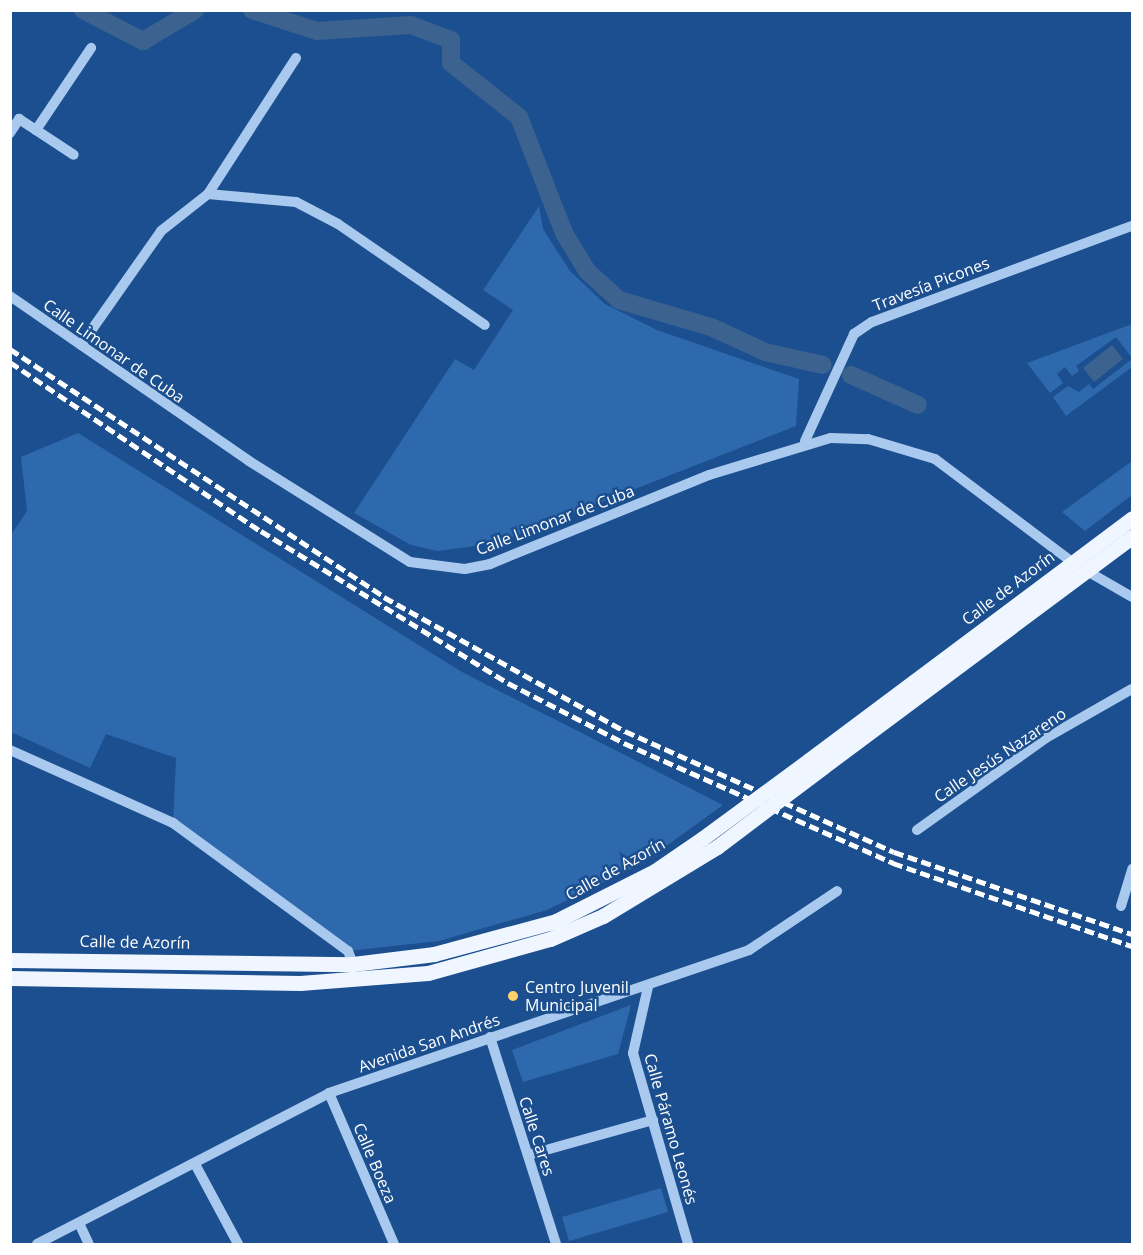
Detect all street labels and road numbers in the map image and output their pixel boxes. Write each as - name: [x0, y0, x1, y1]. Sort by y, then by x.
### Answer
- street label: Travesía Picones: [870, 253, 992, 315]
- street label: Calle Limonar de Cuba: [40, 295, 188, 407]
- street label: Calle Limonar de Cuba: [473, 481, 637, 559]
- street label: Calle de Azorín: [958, 547, 1058, 629]
- street label: Calle Jesús Nazareno: [930, 704, 1070, 806]
- street label: Calle de Azorín: [562, 834, 668, 904]
- street label: Calle de Azorín: [79, 931, 191, 953]
- street label: Avenida San Andrés: [356, 1010, 502, 1076]
- street label: Calle Páramo Leonés: [640, 1051, 702, 1207]
- street label: Calle Cares: [515, 1094, 559, 1178]
- street label: Calle Boeza: [349, 1120, 401, 1206]

